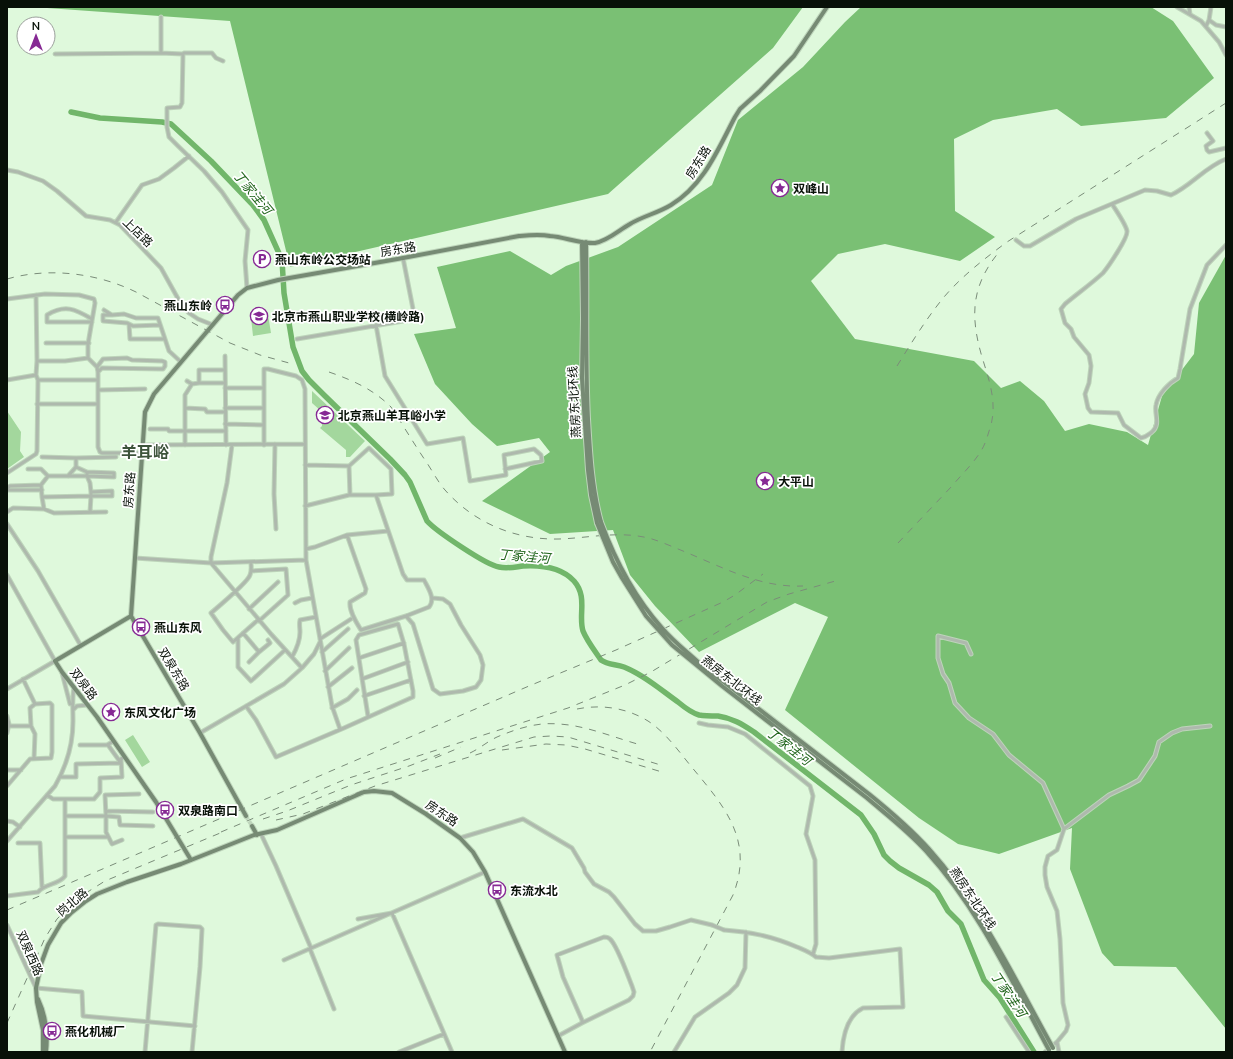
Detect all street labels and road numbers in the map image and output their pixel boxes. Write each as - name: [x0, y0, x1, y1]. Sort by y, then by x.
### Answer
- street label: 房东路: [682, 143, 714, 181]
- street label: 上店路: [120, 214, 156, 250]
- street label: 房东路: [379, 238, 417, 260]
- street label: 燕房东北环线: [565, 366, 583, 438]
- street label: 房东路: [120, 472, 138, 508]
- street label: 双泉东路: [155, 645, 193, 693]
- street label: 燕房东北环线: [699, 652, 765, 708]
- street label: 双泉路: [67, 665, 101, 703]
- street label: 房东路: [423, 797, 461, 829]
- street label: 燕房东北环线: [947, 864, 999, 932]
- street label: 岗北路: [53, 885, 91, 919]
- street label: 双泉西路: [13, 928, 47, 978]

